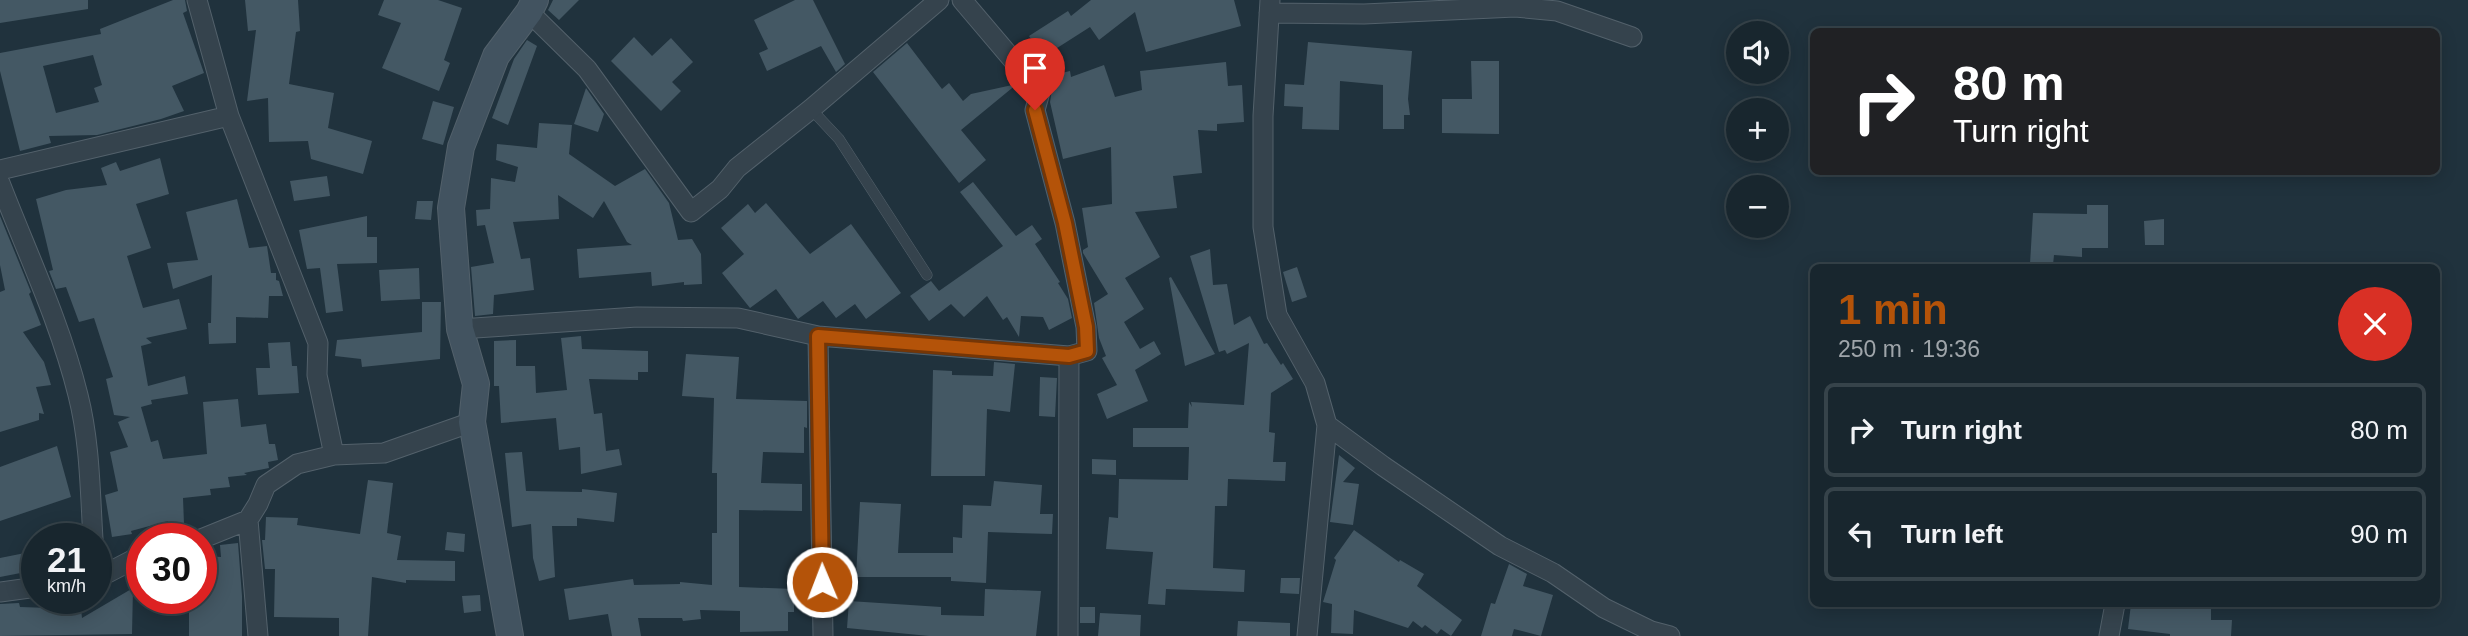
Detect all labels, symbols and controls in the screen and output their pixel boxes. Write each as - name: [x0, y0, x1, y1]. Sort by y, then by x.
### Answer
- map controls: [1726, 21, 1789, 238]
- button: sound: [1726, 21, 1789, 84]
- pin: [1005, 38, 1065, 110]
- icon: arrive: [1016, 49, 1054, 87]
- icon: right: [1838, 56, 1929, 147]
- text: 80 m: [1953, 56, 2065, 110]
- button: +: [1726, 98, 1789, 161]
- text: Turn right: [1953, 113, 2089, 149]
- button: −: [1726, 175, 1789, 238]
- text: 1 min: [1838, 286, 1948, 333]
- button: close: [2338, 287, 2412, 361]
- text: 250 m · 19:36: [1838, 336, 1980, 362]
- icon: right: [1842, 411, 1880, 449]
- text: Turn right: [1901, 415, 2022, 445]
- text: 80 m: [2350, 415, 2408, 445]
- icon: left: [1842, 515, 1880, 553]
- text: Turn left: [1901, 519, 2003, 549]
- text: 90 m: [2350, 519, 2408, 549]
- speed limit sign: 30: [126, 523, 217, 614]
- text: 21: [47, 540, 86, 579]
- position arrow: [785, 545, 859, 619]
- text: km/h: [47, 576, 86, 596]

